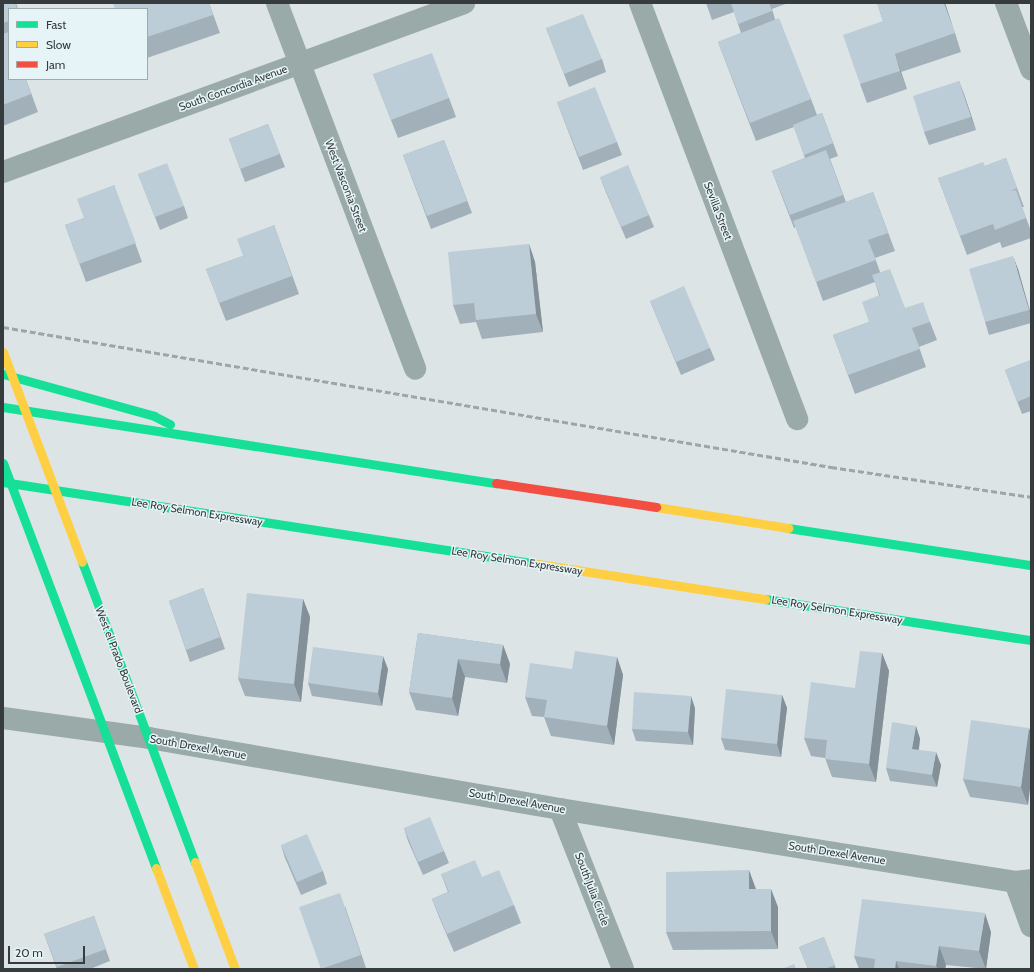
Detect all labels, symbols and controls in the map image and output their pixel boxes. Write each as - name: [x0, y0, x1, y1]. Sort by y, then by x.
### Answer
- legend: [8, 8, 148, 80]
- text: Fast: [46, 17, 66, 32]
- text: Slow: [46, 37, 71, 52]
- text: Jam: [46, 57, 65, 72]
- street label: South Concordia Avenue: [177, 62, 289, 114]
- street label: West Vasconia Street: [322, 138, 370, 234]
- street label: Sevilla Street: [701, 180, 735, 242]
- street label: Lee Roy Selmon Expressway: [131, 495, 263, 529]
- street label: Lee Roy Selmon Expressway: [451, 544, 583, 578]
- street label: Lee Roy Selmon Expressway: [771, 593, 903, 627]
- street label: West el Prado Boulevard: [93, 605, 145, 715]
- street label: South Drexel Avenue: [149, 732, 247, 762]
- street label: South Drexel Avenue: [468, 786, 566, 816]
- street label: South Drexel Avenue: [788, 839, 886, 867]
- street label: South Julia Circle: [572, 850, 612, 928]
- scale bar: [10, 938, 87, 964]
- text: 20 m: [15, 945, 43, 960]

